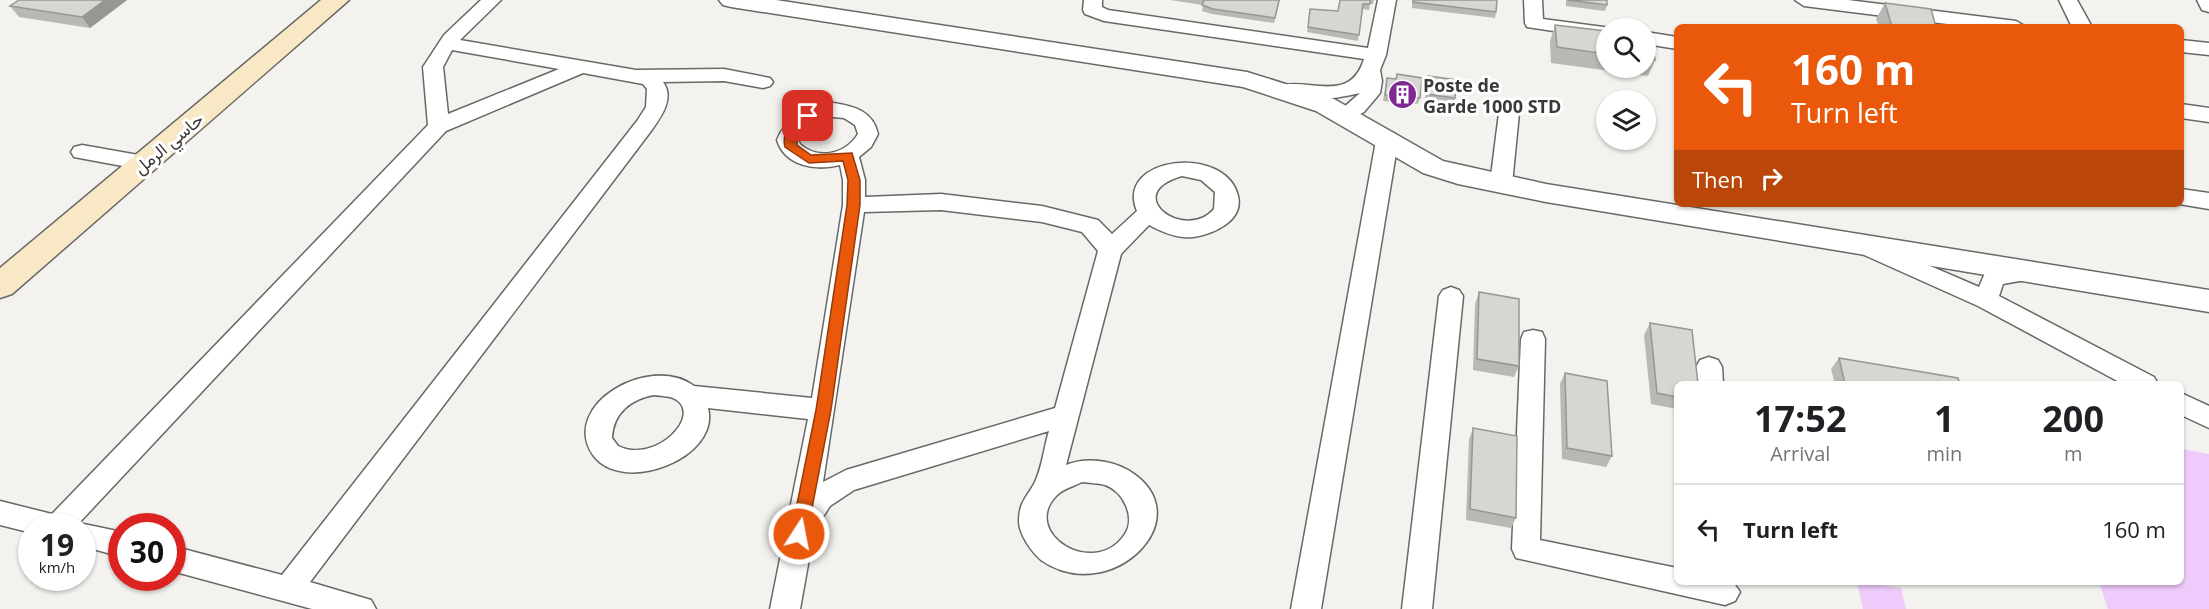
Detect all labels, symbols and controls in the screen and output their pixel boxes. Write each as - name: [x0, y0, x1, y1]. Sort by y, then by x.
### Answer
- map controls: [1596, 18, 1656, 150]
- button: search: [1596, 18, 1656, 78]
- text: 160 m: [1791, 40, 1915, 97]
- icon: left: [1692, 48, 1770, 126]
- place label: Poste de Garde 1000 STD: [1423, 73, 1561, 118]
- building icon: Poste de Garde 1000 STD: [1386, 79, 1418, 111]
- pin: [782, 90, 833, 141]
- button: layers: [1596, 90, 1656, 150]
- text: Turn left: [1791, 94, 1898, 131]
- icon: arrive: [791, 99, 824, 132]
- street label: حاسي الرمل: [128, 107, 210, 182]
- icon: right: [1755, 162, 1788, 195]
- text: Then: [1692, 164, 1743, 194]
- text: 17:52: [1754, 394, 1847, 443]
- text: 1: [1934, 394, 1955, 443]
- text: 200: [2042, 394, 2104, 443]
- text: Arrival: [1770, 440, 1830, 467]
- text: min: [1926, 440, 1962, 467]
- text: m: [2064, 440, 2082, 467]
- position arrow: [767, 502, 831, 566]
- speed limit sign: 30: [108, 513, 186, 591]
- icon: left: [1692, 513, 1725, 546]
- text: Turn left: [1743, 514, 1838, 544]
- text: 160 m: [2102, 514, 2166, 544]
- text: 19: [40, 524, 74, 565]
- text: km/h: [39, 557, 75, 577]

